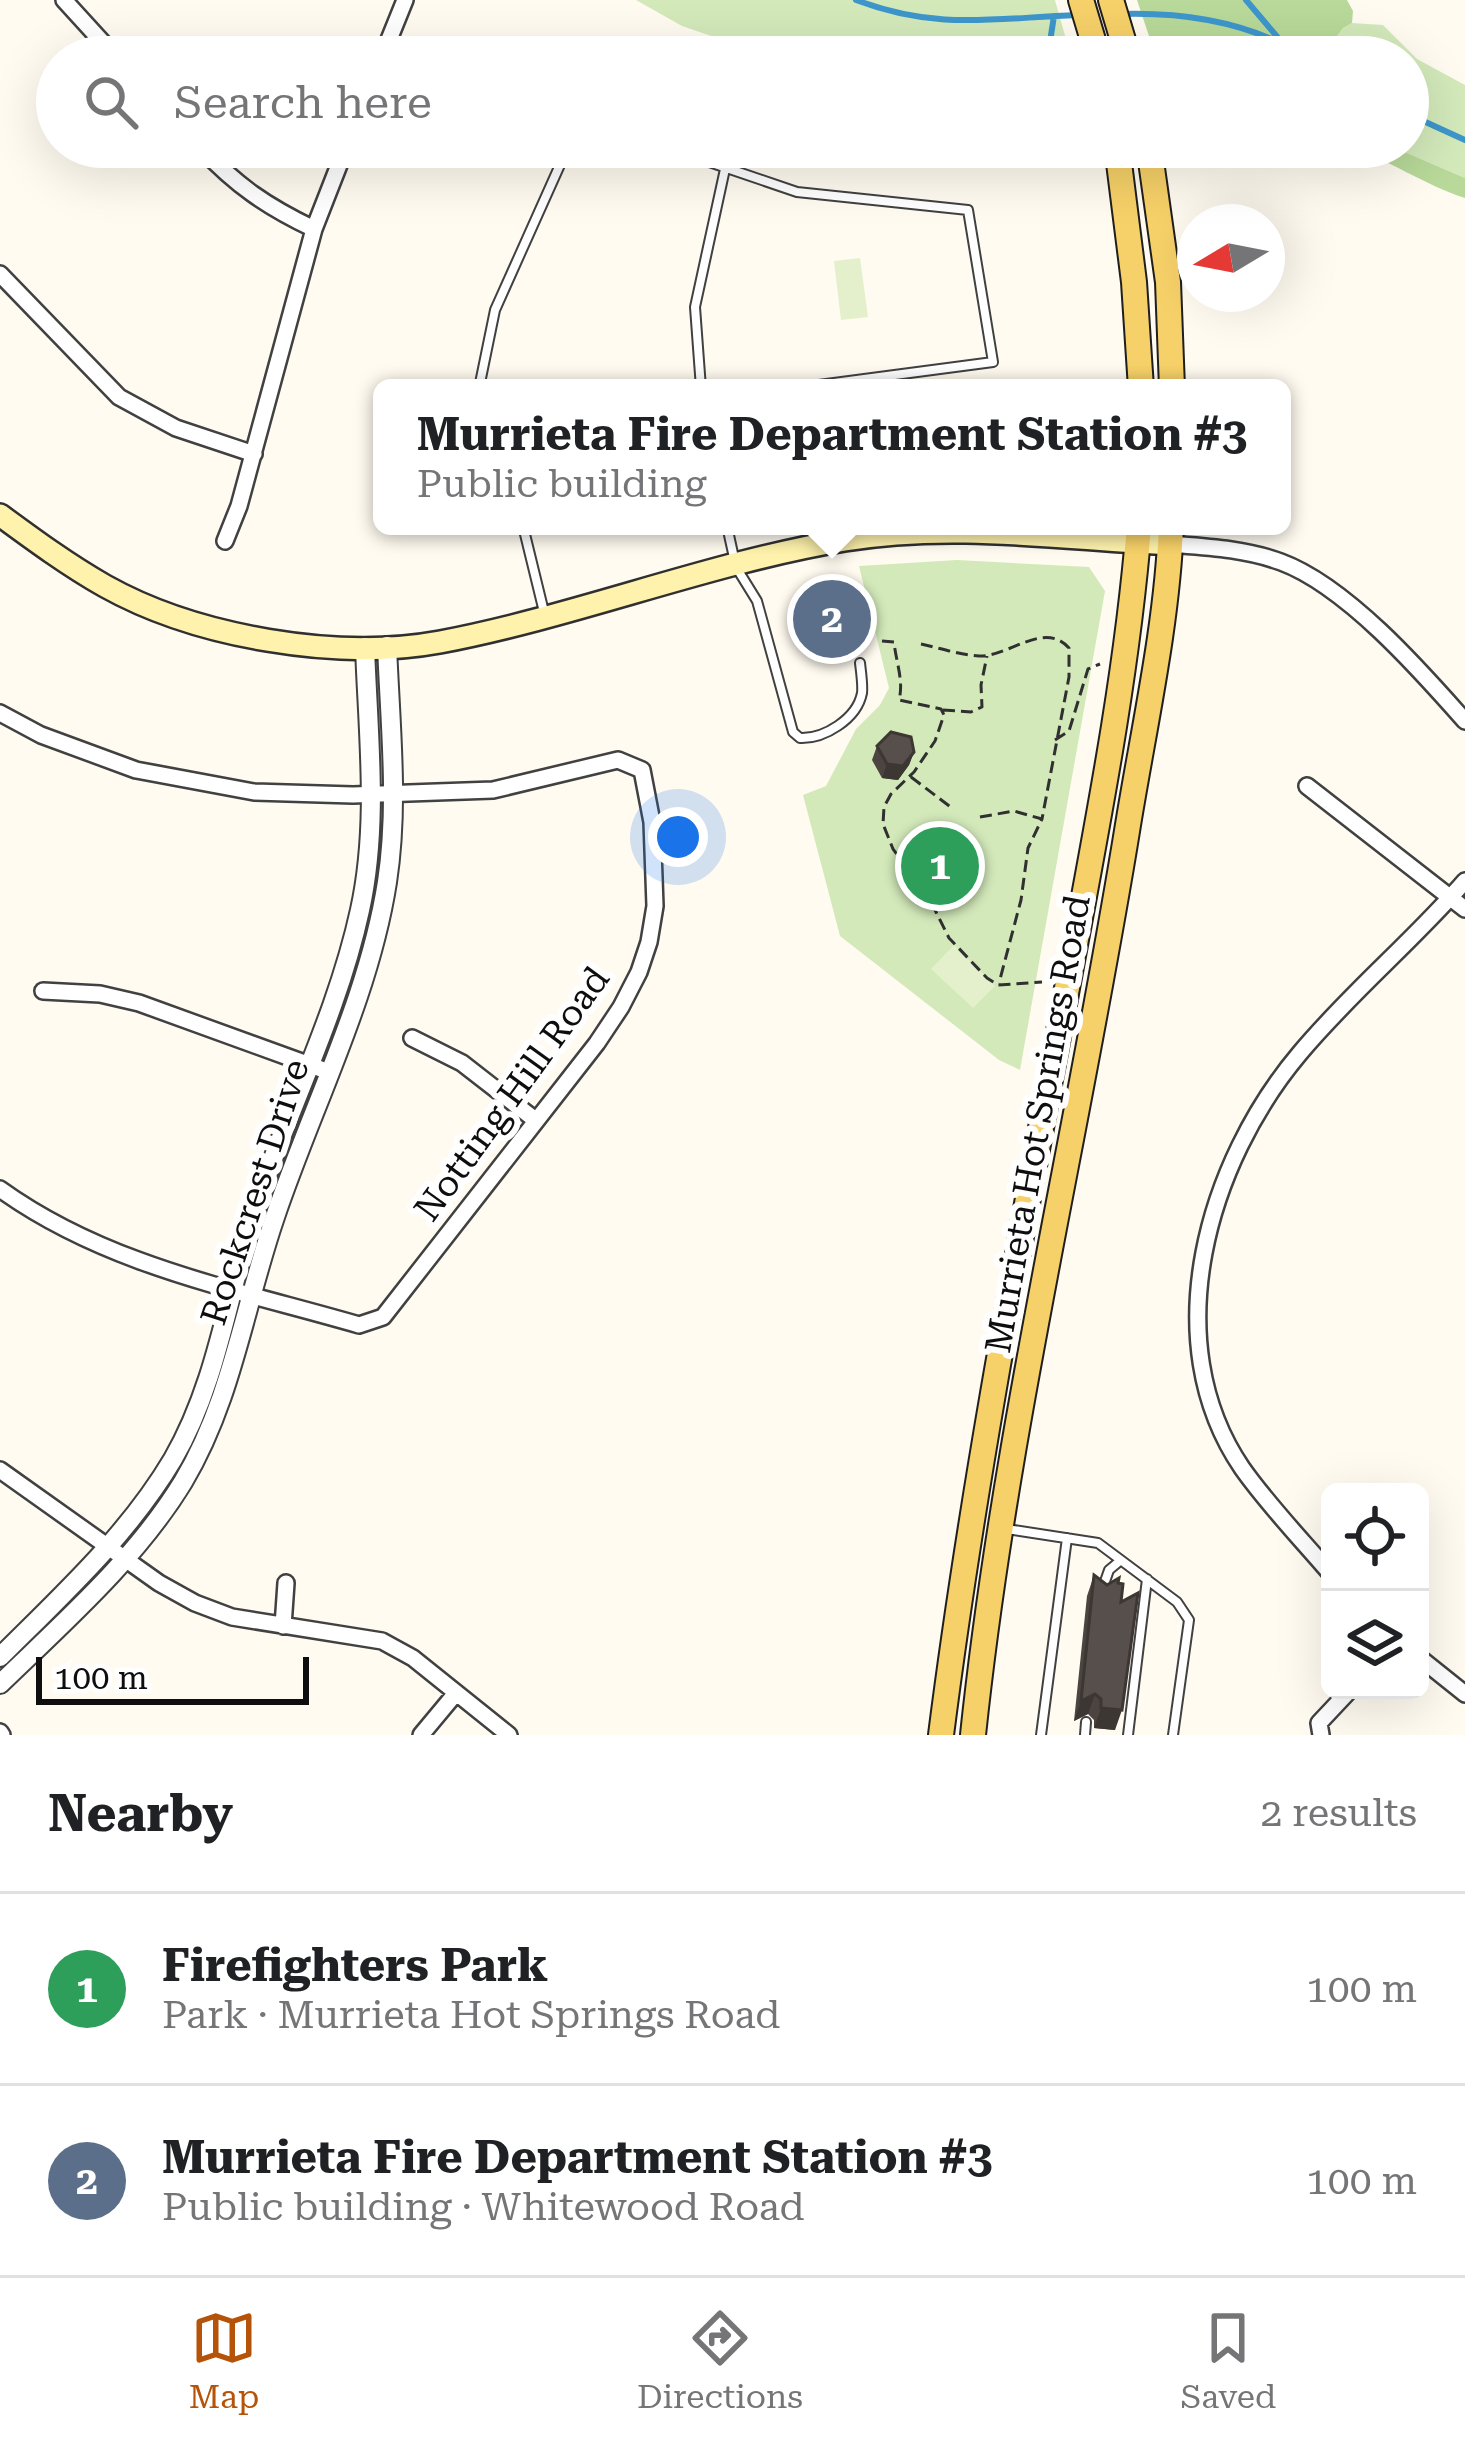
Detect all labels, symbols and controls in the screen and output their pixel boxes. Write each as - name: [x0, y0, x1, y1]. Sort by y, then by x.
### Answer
- search box: [36, 36, 1429, 168]
- icon: search: [78, 69, 144, 135]
- text: Search here: [174, 76, 432, 129]
- north arrow: [1177, 204, 1285, 312]
- popup: [373, 379, 1291, 535]
- text: Murrieta Fire Department Station #3: [417, 408, 1247, 461]
- text: Public building: [417, 461, 707, 507]
- pin: 2: [793, 574, 871, 664]
- your location: [648, 807, 708, 867]
- pin: 1: [901, 821, 979, 911]
- street label: Murrieta Hot Springs Road: [977, 892, 1099, 1356]
- street label: Notting Hill Road: [406, 959, 618, 1229]
- street label: Rockcrest Drive: [192, 1054, 318, 1330]
- map controls: [1321, 1483, 1429, 1699]
- button: locate: [1321, 1483, 1429, 1591]
- button: layers: [1321, 1591, 1429, 1699]
- scale bar: [36, 1651, 309, 1704]
- text: 100 m: [54, 1658, 148, 1697]
- text: Nearby: [48, 1784, 233, 1843]
- text: 2 results: [1260, 1790, 1417, 1836]
- text: Firefighters Park: [162, 1939, 548, 1992]
- text: 1: [76, 1966, 98, 2012]
- text: 100 m: [1306, 1966, 1417, 2012]
- text: Park · Murrieta Hot Springs Road: [162, 1992, 780, 2038]
- text: Murrieta Fire Department Station #3: [162, 2131, 993, 2184]
- text: 2: [76, 2158, 98, 2204]
- text: 100 m: [1306, 2158, 1417, 2204]
- text: Public building · Whitewood Road: [162, 2184, 805, 2230]
- tab: Map: [189, 2305, 259, 2416]
- tab: Directions: [637, 2305, 803, 2416]
- tab: Saved: [1181, 2305, 1276, 2416]

